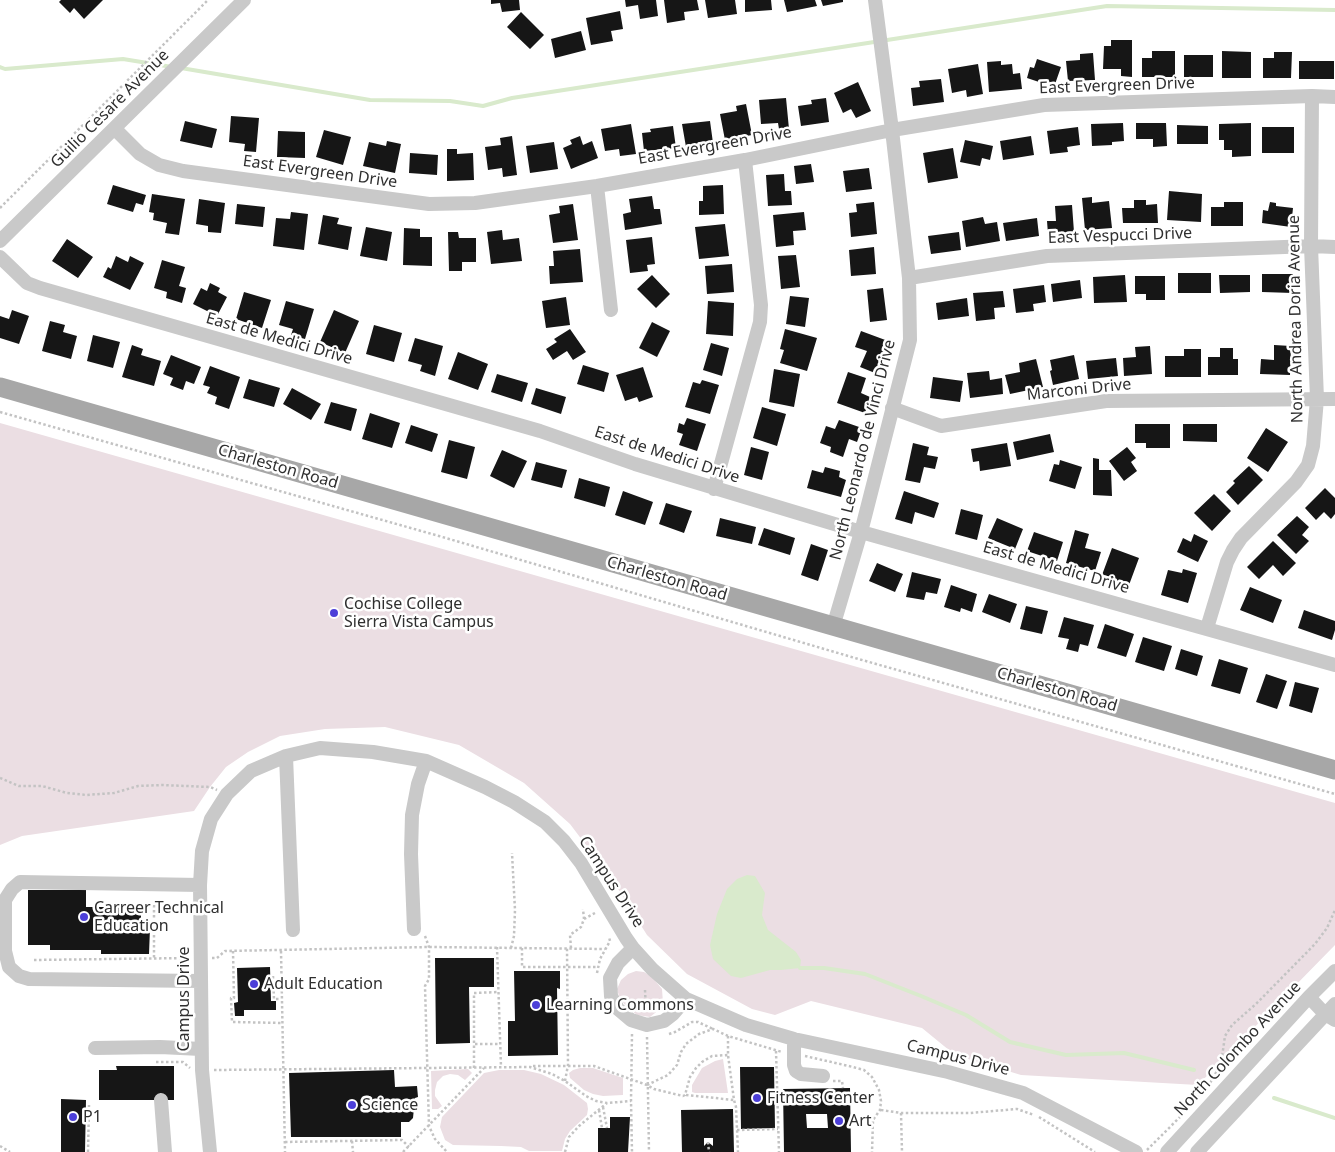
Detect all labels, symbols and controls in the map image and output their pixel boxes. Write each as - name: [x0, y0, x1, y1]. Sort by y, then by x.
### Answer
- street label: Guilio Cesare Avenue: [47, 46, 173, 172]
- street label: East Evergreen Drive: [1039, 74, 1195, 98]
- street label: East Evergreen Drive: [637, 123, 793, 169]
- street label: East Evergreen Drive: [242, 152, 398, 192]
- street label: North Andrea Doria Avenue: [1285, 215, 1307, 423]
- street label: East Vespucci Drive: [1048, 224, 1192, 248]
- street label: East de Medici Drive: [204, 309, 354, 369]
- street label: North Leonardo de Vinci Drive: [826, 338, 900, 562]
- street label: Marconi Drive: [1026, 375, 1132, 405]
- street label: East de Medici Drive: [592, 422, 742, 488]
- street label: Charleston Road: [216, 441, 340, 493]
- street label: East de Medici Drive: [981, 538, 1131, 598]
- street label: Charleston Road: [605, 553, 729, 605]
- place label: Cochise College Sierra Vista Campus: [344, 594, 494, 632]
- marker: Cochise College Sierra Vista Campus: [328, 607, 340, 619]
- street label: Charleston Road: [995, 664, 1119, 716]
- street label: Campus Drive: [574, 833, 648, 931]
- place label: Carreer Technical Education: [94, 898, 224, 936]
- marker: Carreer Technical Education: [78, 911, 90, 923]
- street label: Campus Drive: [174, 946, 194, 1052]
- place label: Adult Education: [264, 974, 383, 994]
- marker: Adult Education: [248, 978, 260, 990]
- street label: North Colombo Avenue: [1171, 978, 1305, 1120]
- place label: Learning Commons: [546, 995, 694, 1015]
- marker: Learning Commons: [530, 999, 542, 1011]
- street label: Campus Drive: [905, 1036, 1011, 1080]
- place label: Fitness Center: [767, 1088, 874, 1108]
- marker: Fitness Center: [751, 1092, 763, 1104]
- place label: Science: [362, 1095, 418, 1115]
- marker: Science: [346, 1099, 358, 1111]
- place label: P1: [83, 1107, 102, 1127]
- marker: P1: [67, 1111, 79, 1123]
- place label: Art: [849, 1111, 872, 1131]
- marker: Art: [833, 1115, 845, 1127]

